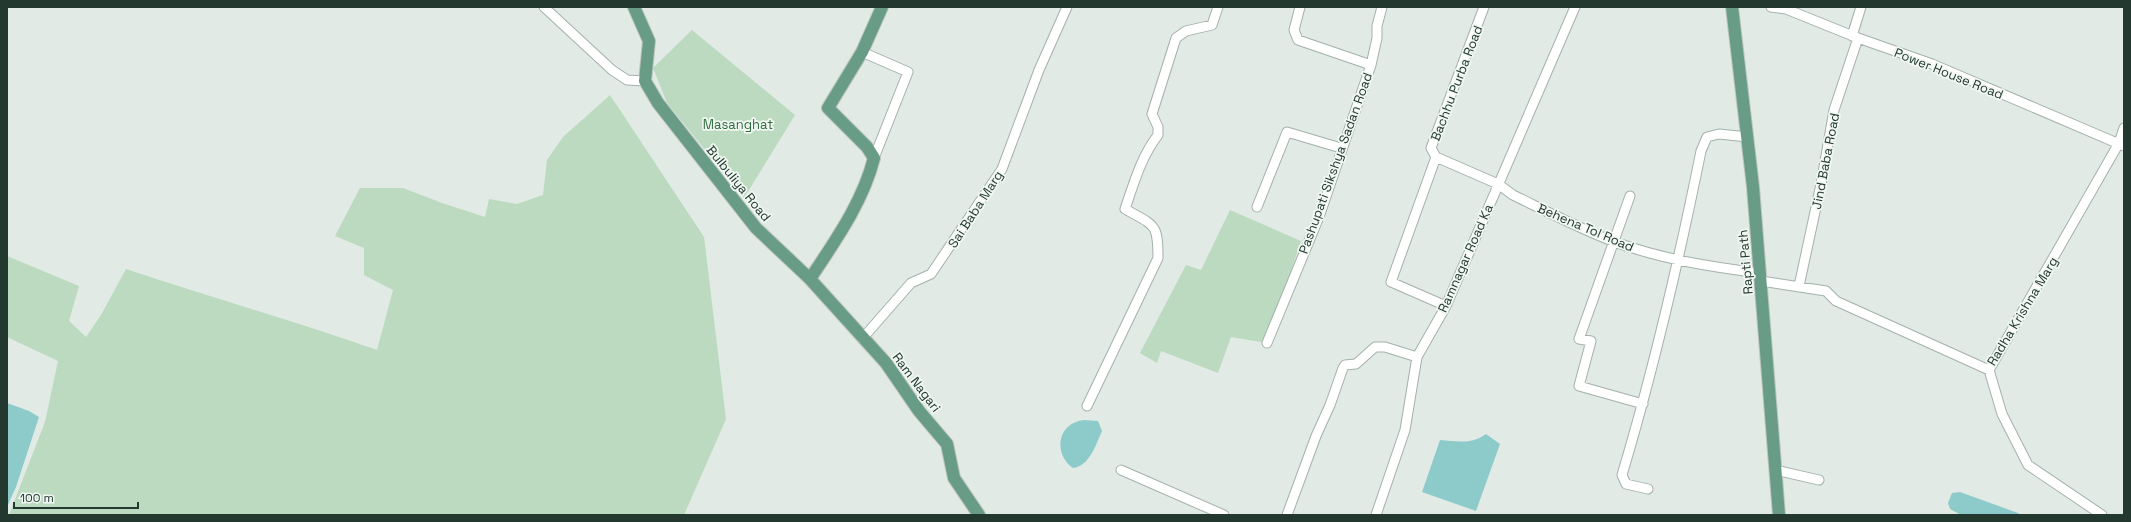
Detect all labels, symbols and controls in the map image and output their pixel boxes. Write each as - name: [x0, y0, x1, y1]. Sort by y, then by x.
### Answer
- street label: Bachhu Purba Road: [1427, 23, 1486, 143]
- street label: Power House Road: [1892, 44, 2006, 103]
- street label: Pashupati Sikshya Sadan Road: [1295, 70, 1376, 256]
- street label: Jind Baba Road: [1808, 111, 1843, 211]
- park label: Masanghat: [703, 116, 773, 133]
- street label: Bulbuliya Road: [703, 142, 775, 225]
- street label: Sai Baba Marg: [944, 167, 1007, 251]
- street label: Behena Tol Road: [1535, 199, 1637, 255]
- street label: Ramnagar Road Ka: [1434, 201, 1497, 315]
- street label: Rapti Path: [1734, 229, 1757, 295]
- street label: Radha Krishna Marg: [1983, 254, 2062, 369]
- street label: Ram Nagari: [889, 349, 944, 415]
- scale bar: [14, 484, 138, 510]
- text: 100 m: [20, 490, 54, 506]

